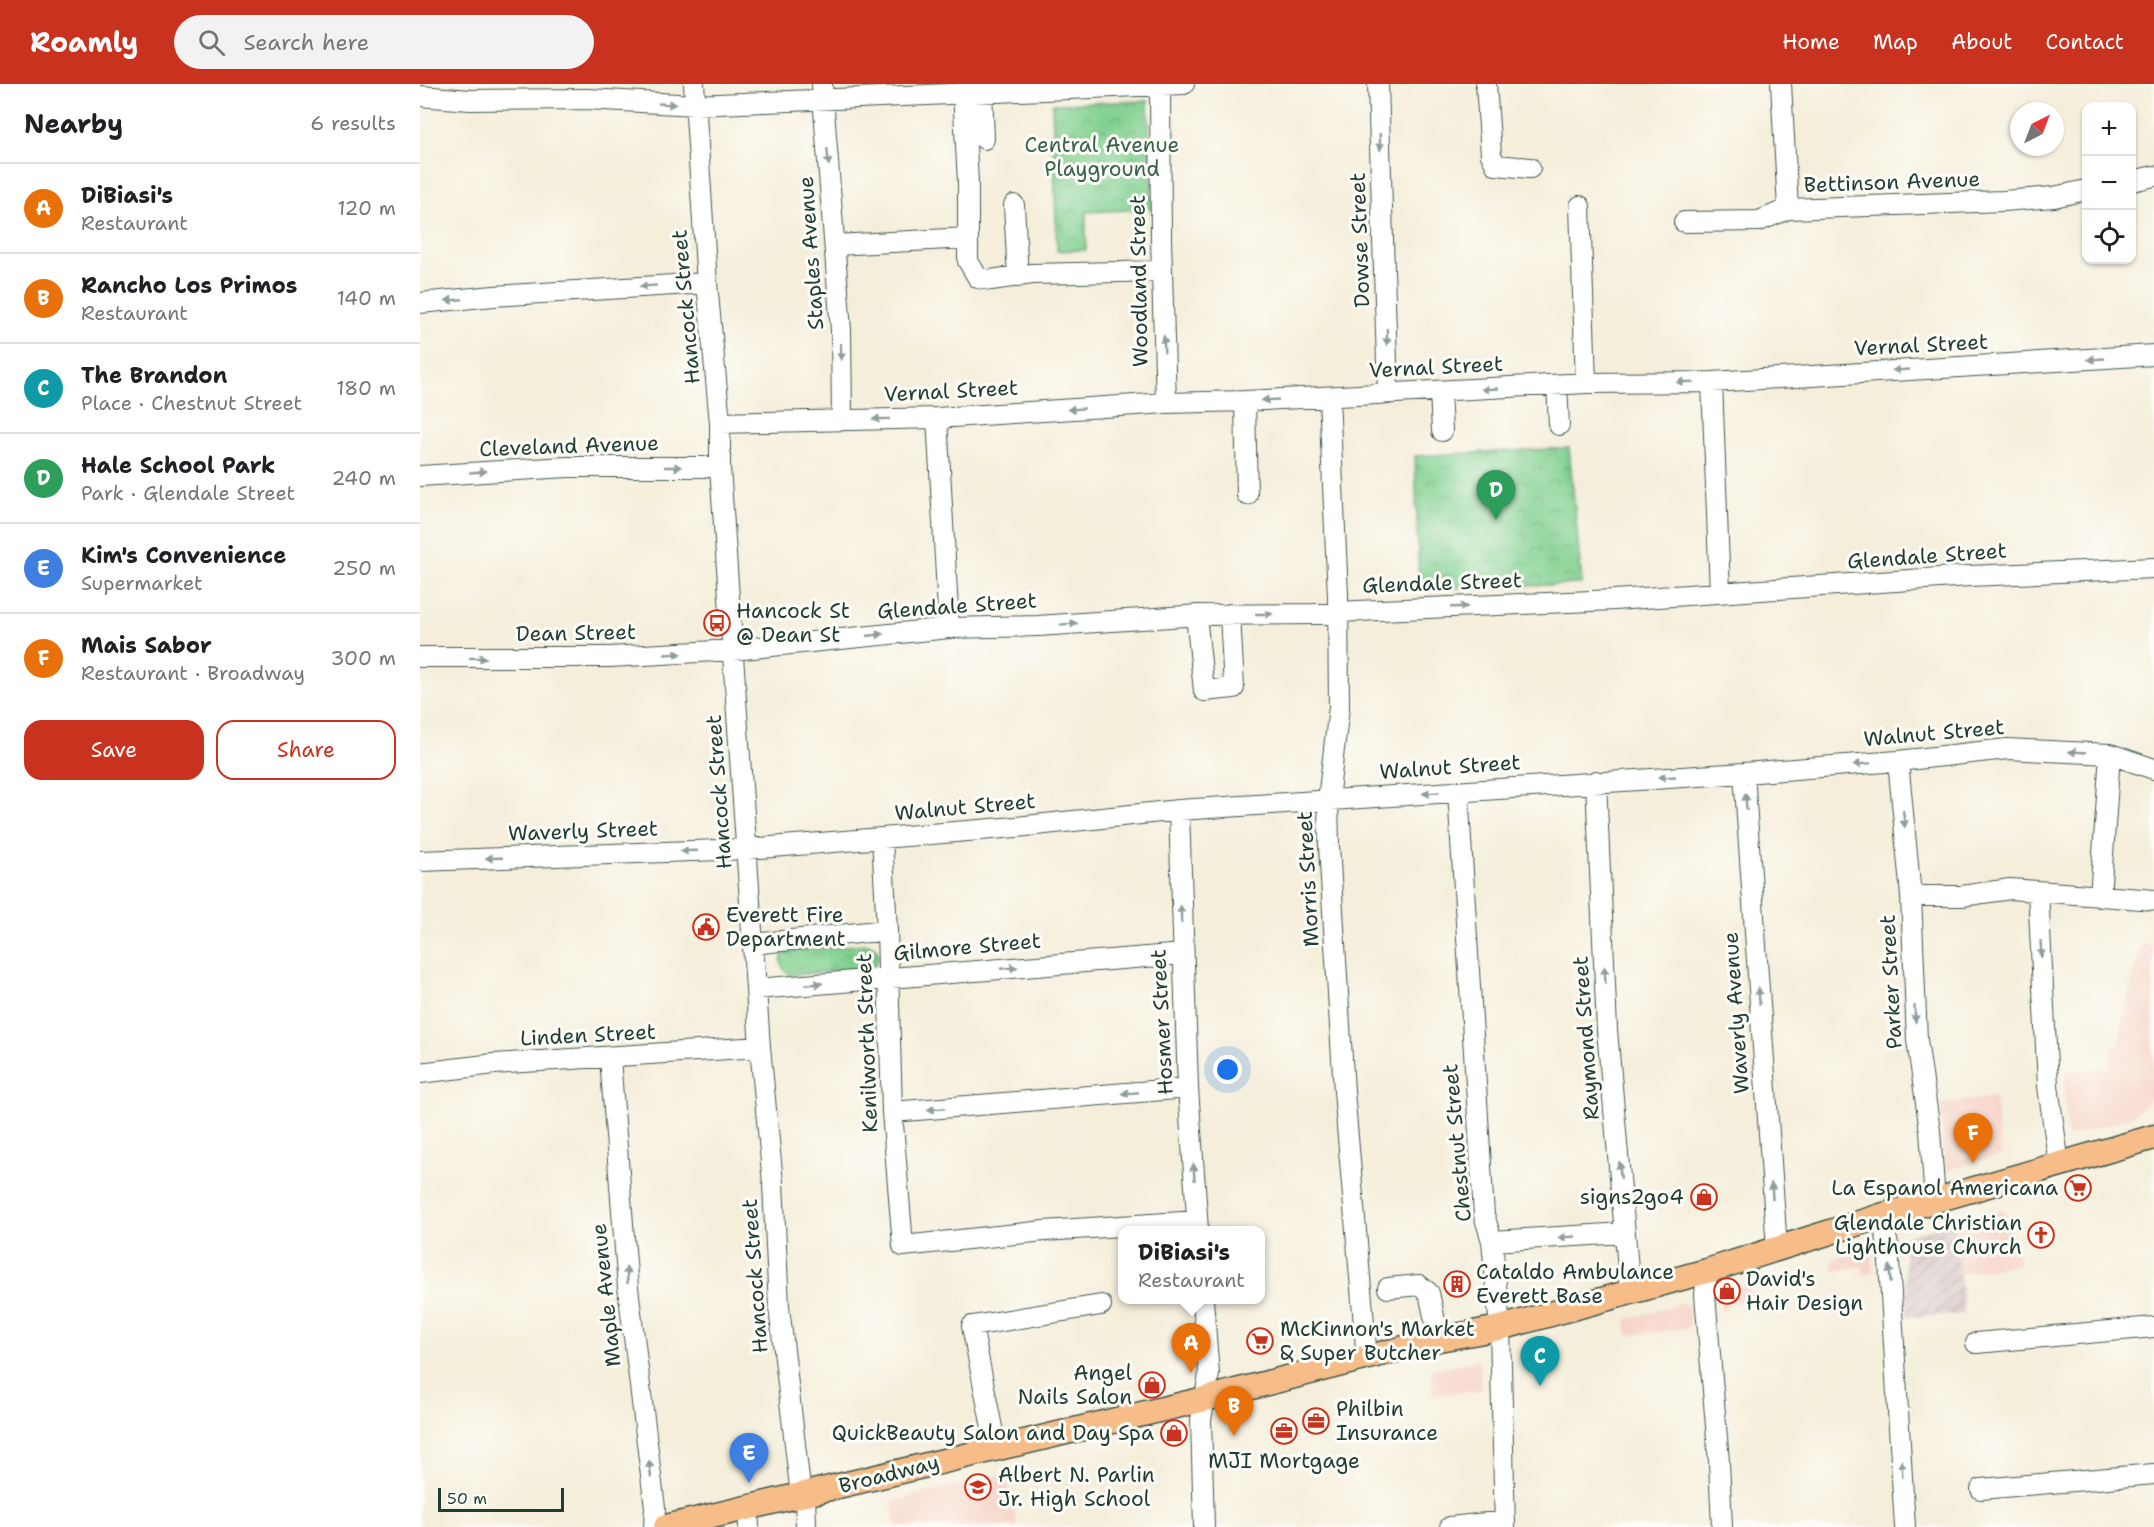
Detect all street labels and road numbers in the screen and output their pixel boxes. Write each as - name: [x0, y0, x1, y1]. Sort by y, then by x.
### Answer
- street label: Bettinson Avenue: [1803, 165, 1981, 199]
- street label: Dowse Street: [1344, 172, 1376, 308]
- street label: Staples Avenue: [792, 175, 830, 331]
- street label: Woodland Street: [1123, 195, 1155, 367]
- street label: Hancock Street: [665, 229, 707, 385]
- street label: Vernal Street: [1853, 328, 1989, 362]
- street label: Vernal Street: [1368, 350, 1504, 384]
- street label: Vernal Street: [883, 374, 1019, 408]
- street label: Cleveland Avenue: [479, 429, 659, 463]
- street label: Glendale Street: [1846, 536, 2008, 576]
- street label: Glendale Street: [1362, 566, 1522, 600]
- street label: Glendale Street: [876, 586, 1038, 626]
- street label: Dean Street: [516, 618, 636, 648]
- street label: Walnut Street: [1862, 713, 2006, 753]
- street label: Hancock Street: [700, 714, 738, 870]
- street label: Walnut Street: [1379, 748, 1521, 786]
- street label: Walnut Street: [893, 787, 1037, 827]
- street label: Morris Street: [1290, 810, 1326, 948]
- street label: Waverly Street: [507, 814, 659, 848]
- street label: Parker Street: [1873, 914, 1909, 1050]
- street label: Gilmore Street: [892, 927, 1042, 967]
- street label: Waverly Avenue: [1716, 931, 1756, 1095]
- street label: Hosmer Street: [1144, 948, 1180, 1096]
- street label: Kenilworth Street: [850, 953, 884, 1133]
- street label: Raymond Street: [1566, 955, 1606, 1121]
- street label: Linden Street: [519, 1017, 657, 1053]
- street label: Chestnut Street: [1436, 1063, 1478, 1223]
- street label: Hancock Street: [736, 1198, 774, 1354]
- street label: Maple Avenue: [585, 1222, 627, 1368]
- street label: Broadway: [836, 1448, 942, 1500]

